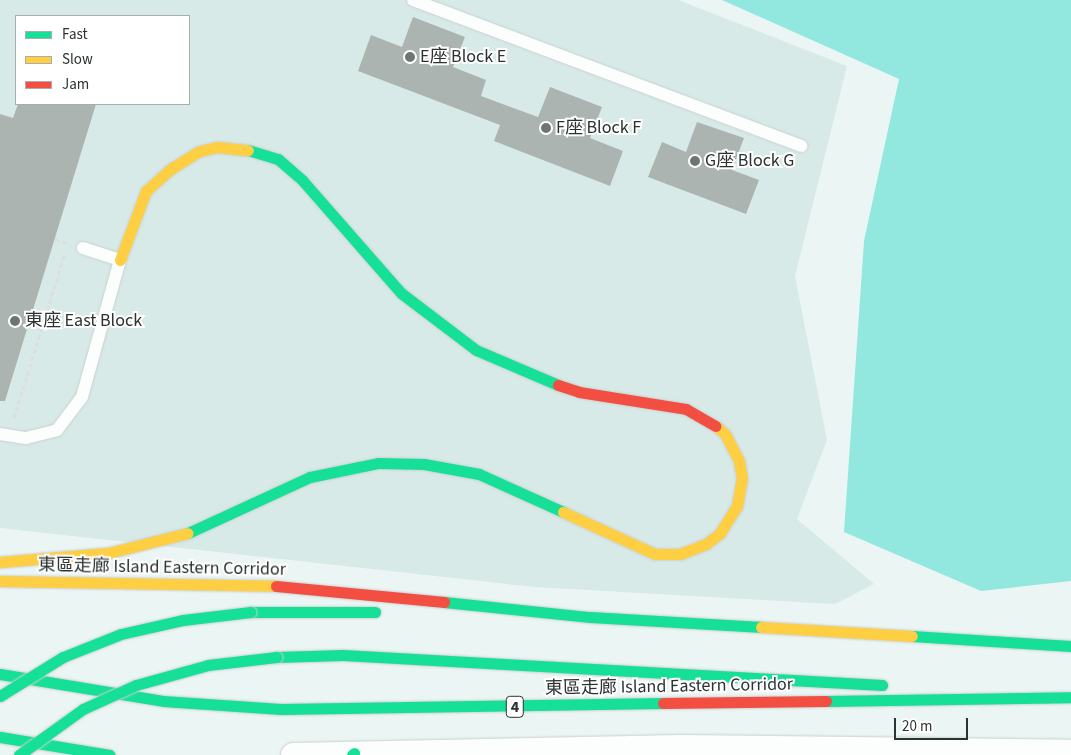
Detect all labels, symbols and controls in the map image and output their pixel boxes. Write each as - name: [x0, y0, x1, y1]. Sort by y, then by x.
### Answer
- legend: [15, 15, 190, 105]
- text: Fast: [62, 24, 88, 45]
- place label: E座 Block E: [420, 46, 506, 68]
- text: Slow: [62, 49, 93, 70]
- marker: E座 Block E: [404, 51, 416, 63]
- text: Jam: [62, 74, 89, 95]
- place label: F座 Block F: [556, 117, 641, 139]
- marker: F座 Block F: [540, 122, 552, 134]
- place label: G座 Block G: [705, 150, 794, 172]
- marker: G座 Block G: [689, 155, 701, 167]
- place label: 東座 East Block: [25, 310, 142, 332]
- marker: 東座 East Block: [9, 315, 21, 327]
- street label: 東區走廊 Island Eastern Corridor: [38, 555, 286, 581]
- street label: 東區走廊 Island Eastern Corridor: [545, 674, 793, 700]
- road number: 4: [505, 694, 525, 720]
- scale bar: [896, 708, 970, 740]
- text: 20 m: [902, 716, 932, 737]

